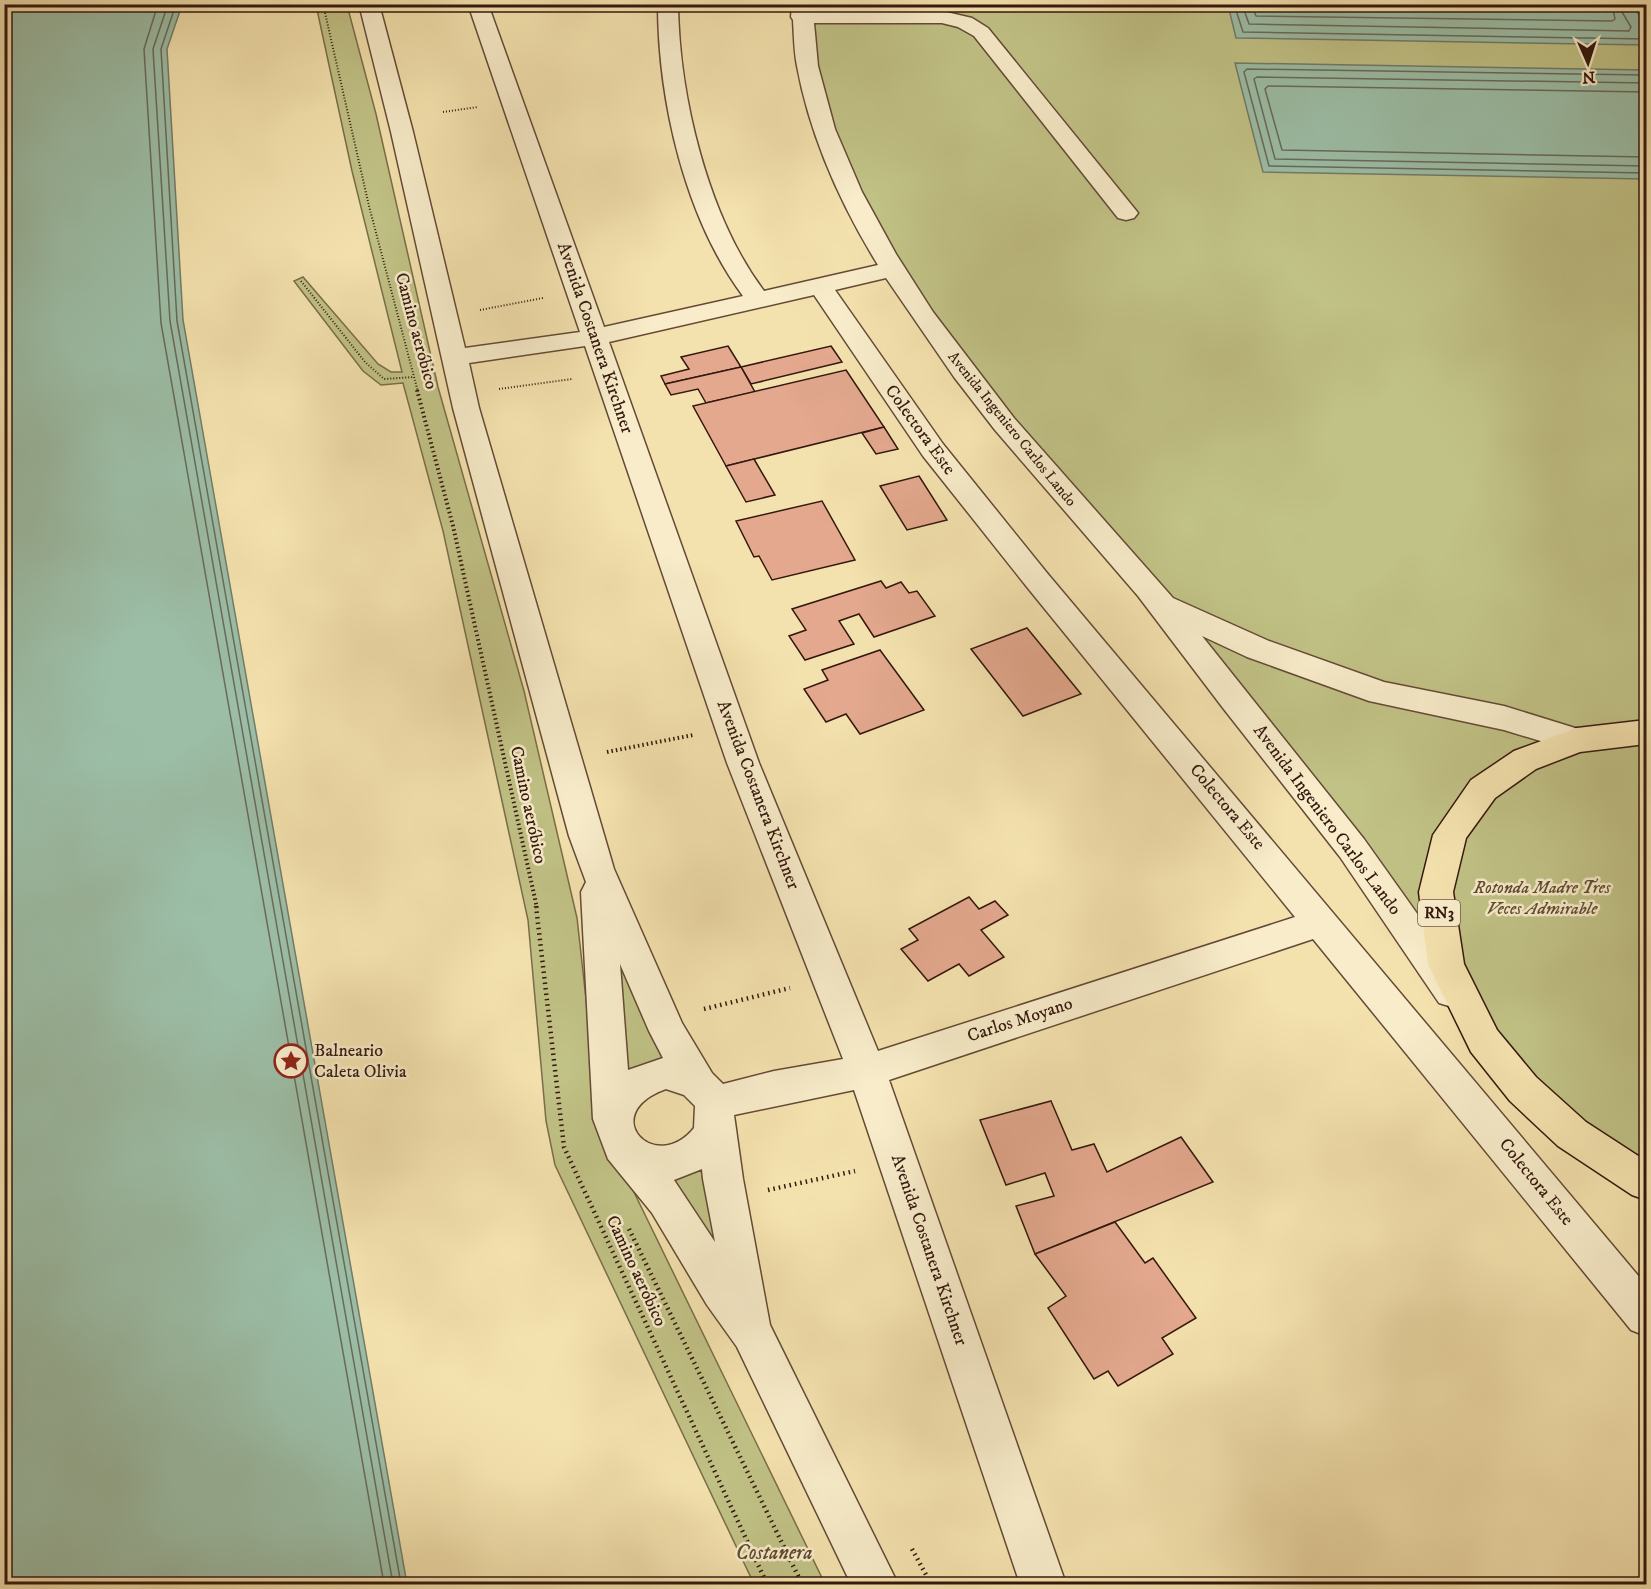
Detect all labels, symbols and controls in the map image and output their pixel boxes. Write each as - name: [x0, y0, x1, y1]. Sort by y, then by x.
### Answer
- north arrow: [1558, 33, 1618, 93]
- text: N: [1582, 67, 1596, 87]
- street label: Avenida Costanera Kirchner: [552, 240, 638, 437]
- street label: Camino aeróbico: [390, 270, 442, 392]
- street label: Avenida Ingeniero Carlos Lando: [944, 348, 1080, 510]
- street label: Colectora Este: [880, 381, 960, 479]
- street label: Avenida Costanera Kirchner: [712, 697, 804, 893]
- street label: Avenida Ingeniero Carlos Lando: [1248, 720, 1406, 920]
- street label: Camino aeróbico: [505, 744, 551, 866]
- street label: Colectora Este: [1185, 759, 1269, 855]
- park label: Rotonda Madre Tres Veces Admirable: [1473, 877, 1611, 920]
- road number: RN3: [1418, 900, 1460, 926]
- street label: Carlos Moyano: [965, 993, 1076, 1047]
- place label: Balneario Caleta Olivia: [314, 1040, 407, 1083]
- place icon: Balneario Caleta Olivia: [273, 1043, 309, 1079]
- street label: Colectora Este: [1494, 1134, 1578, 1230]
- street label: Avenida Costanera Kirchner: [886, 1152, 972, 1349]
- street label: Camino aeróbico: [601, 1212, 671, 1330]
- park label: Costanera: [735, 1540, 813, 1566]

